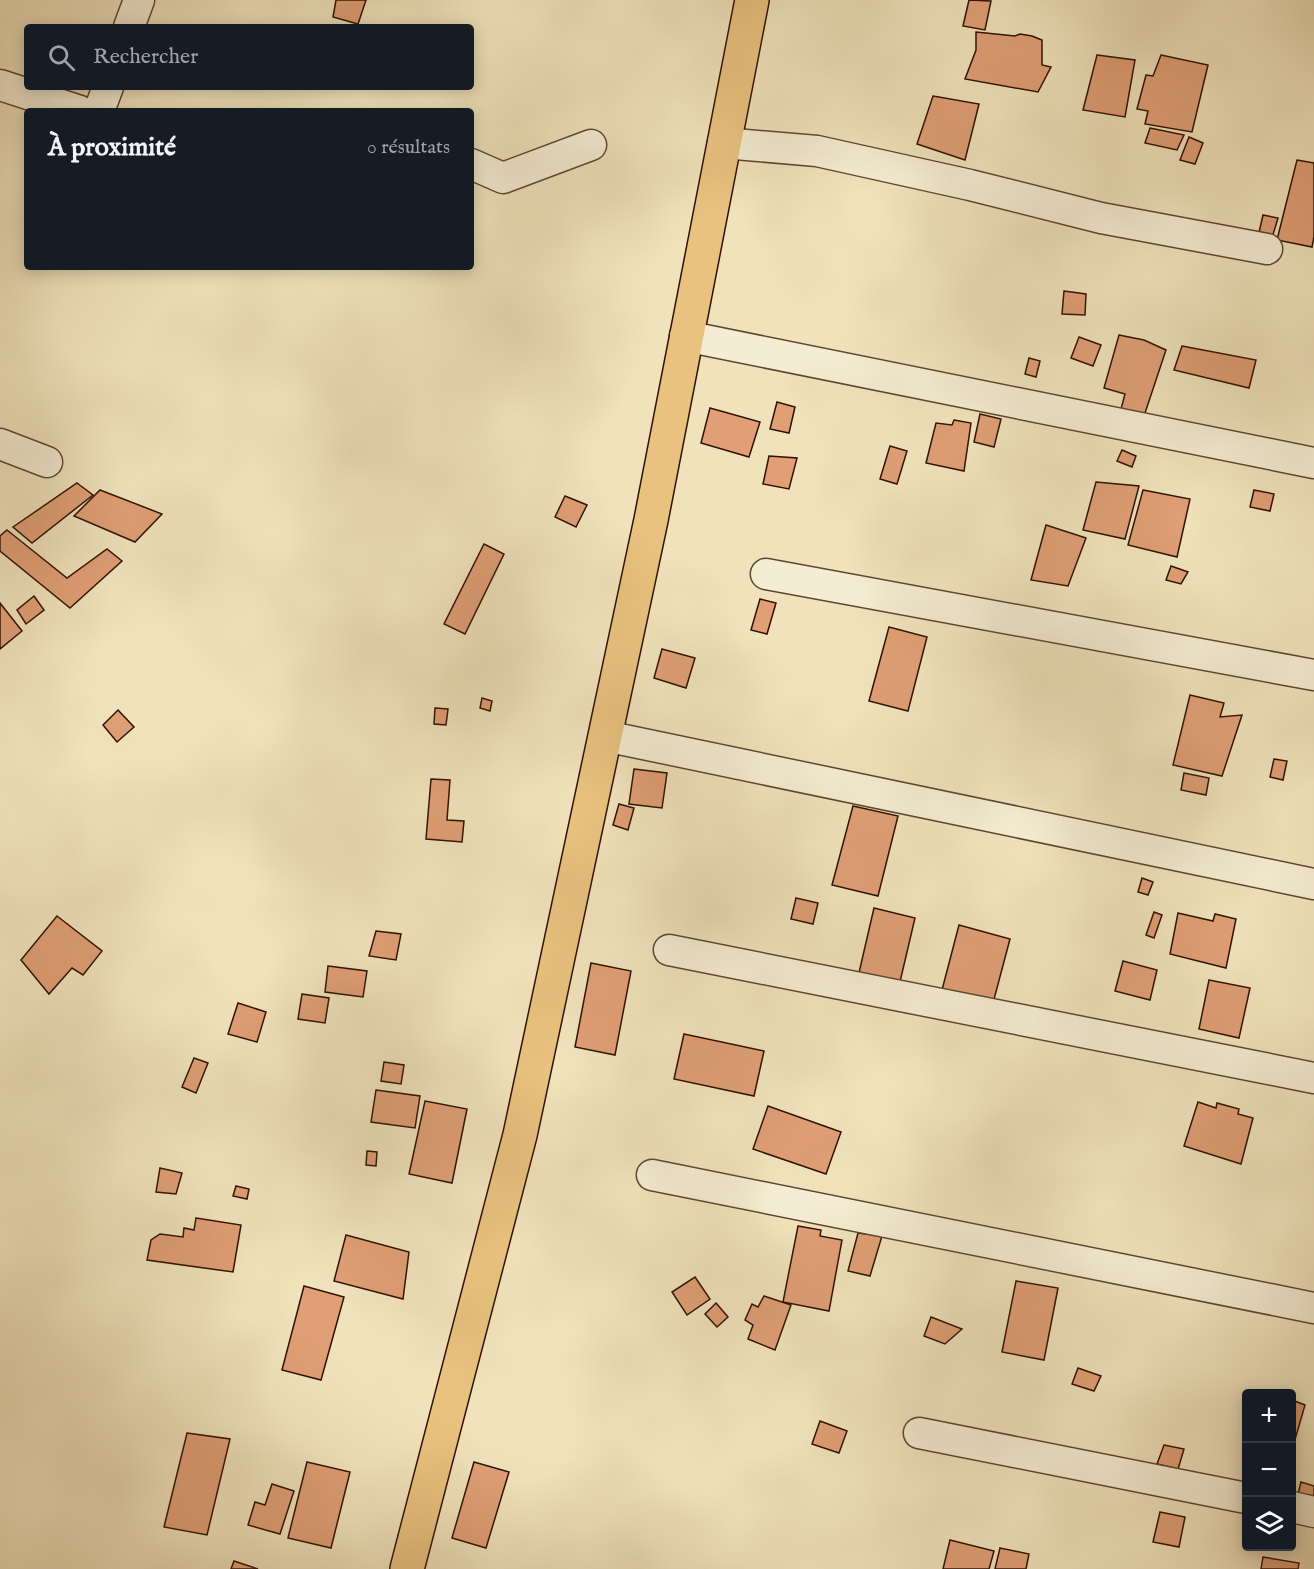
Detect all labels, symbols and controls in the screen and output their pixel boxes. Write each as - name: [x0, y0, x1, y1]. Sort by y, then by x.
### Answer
- search box: [24, 24, 474, 90]
- icon: search: [45, 41, 78, 74]
- text: Rechercher: [93, 43, 198, 71]
- text: À proximité: [48, 131, 176, 164]
- text: 0 résultats: [367, 135, 450, 160]
- map controls: [1242, 1389, 1296, 1551]
- button: +: [1242, 1389, 1296, 1443]
- button: −: [1242, 1443, 1296, 1497]
- button: layers: [1242, 1497, 1296, 1551]

